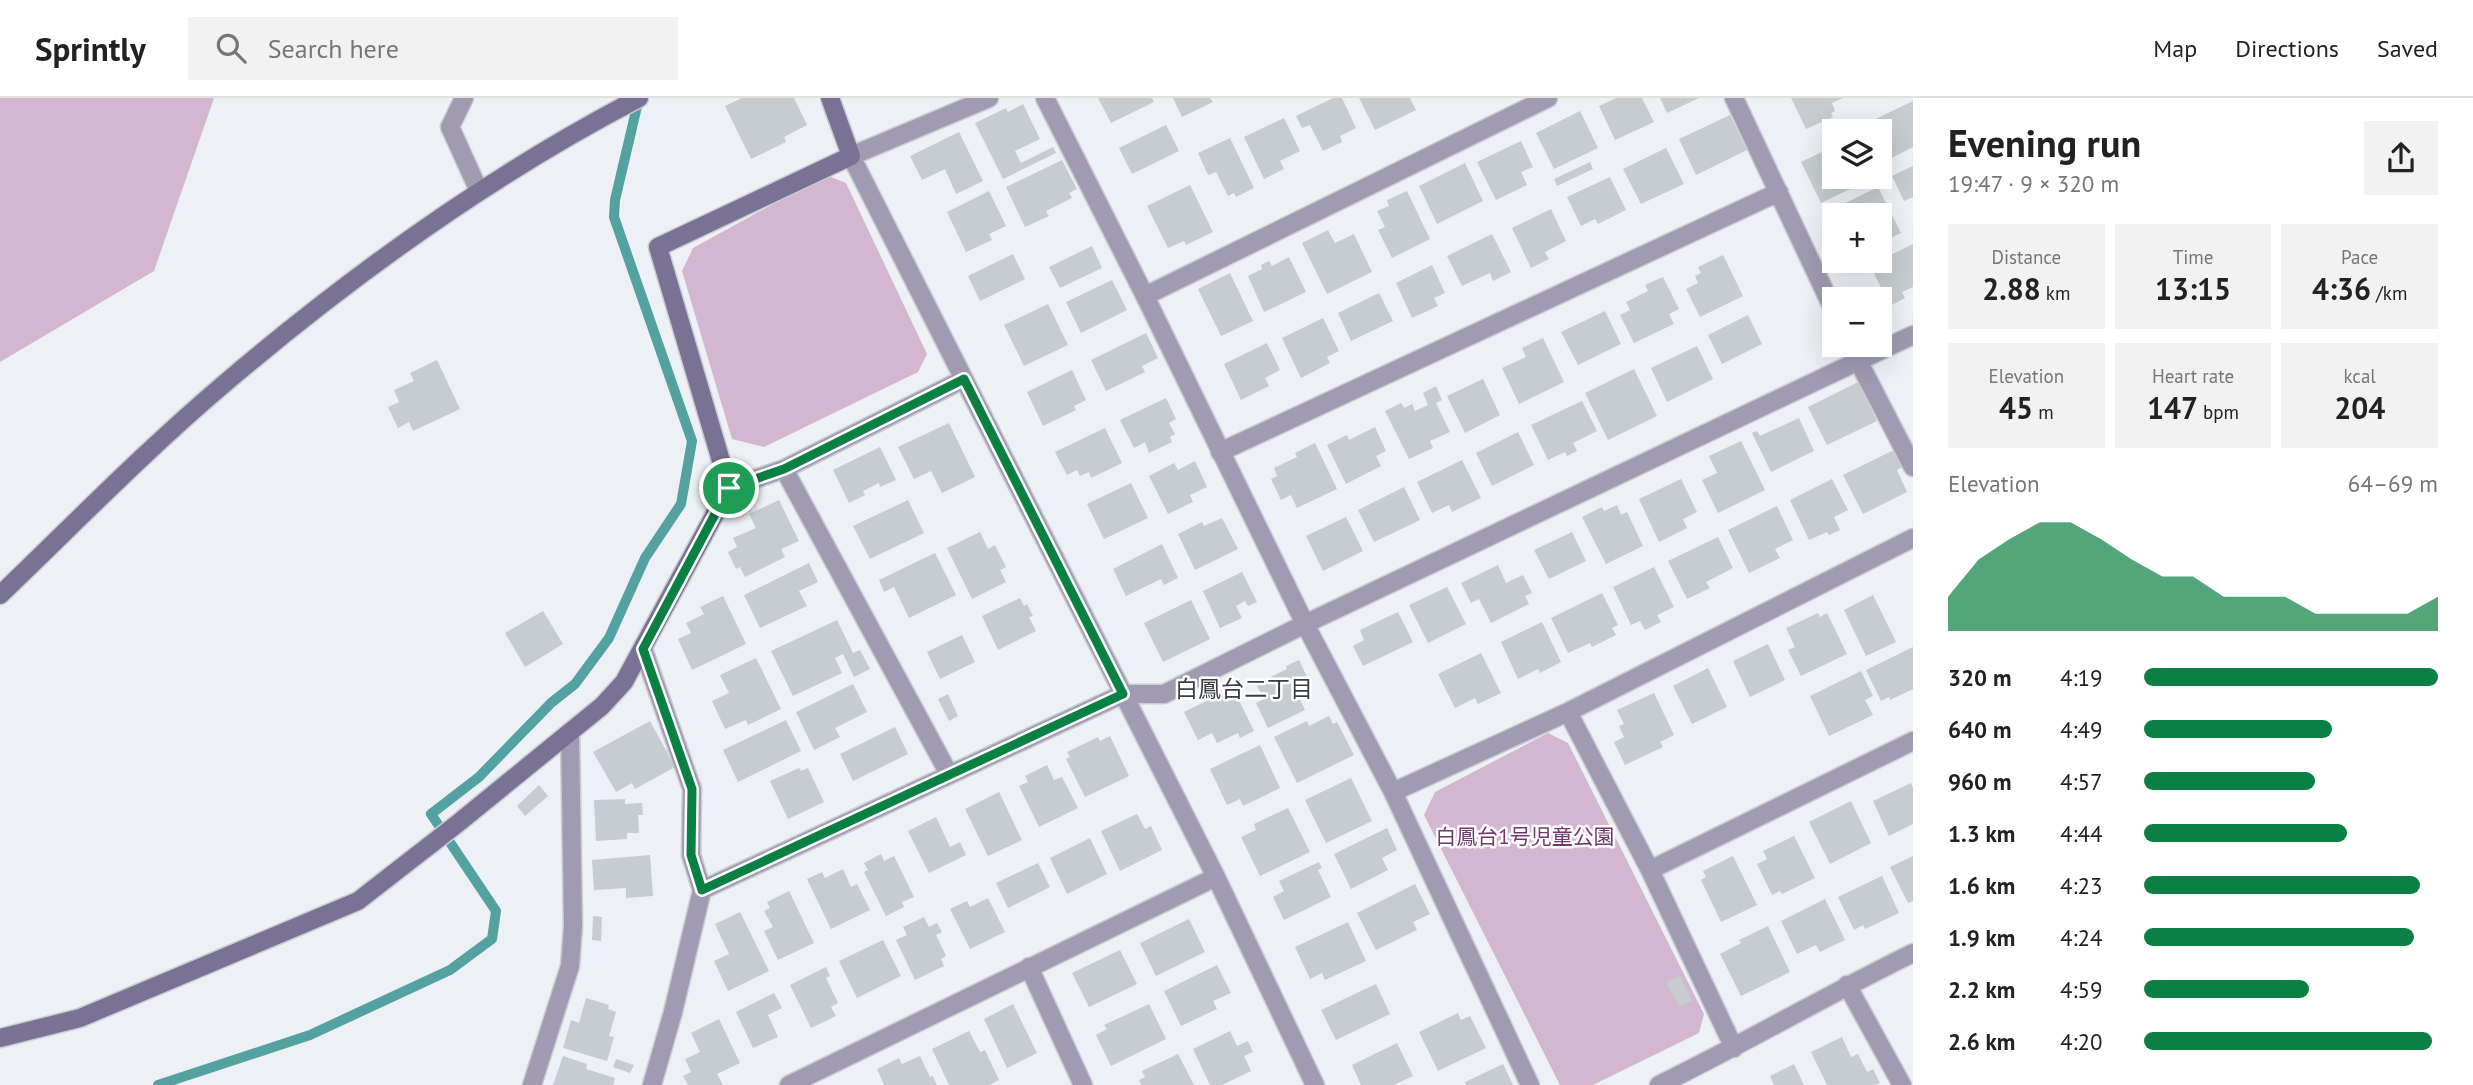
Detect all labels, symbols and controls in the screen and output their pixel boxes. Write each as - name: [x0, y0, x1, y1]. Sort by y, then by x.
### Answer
- search box: [188, 17, 678, 80]
- text: Sprintly: [35, 27, 146, 70]
- icon: search: [212, 29, 250, 67]
- text: Search here: [268, 32, 399, 65]
- text: Map: [2153, 33, 2197, 64]
- text: Directions: [2235, 33, 2339, 64]
- text: Saved: [2377, 33, 2438, 64]
- text: Evening run: [1948, 118, 2141, 167]
- map controls: [1822, 119, 1892, 357]
- button: layers: [1822, 119, 1892, 189]
- button: share: [2364, 121, 2438, 195]
- text: 19:47 · 9 × 320 m: [1948, 169, 2119, 198]
- button: +: [1822, 203, 1892, 273]
- text: Distance: [1992, 245, 2061, 269]
- text: Time: [2173, 245, 2213, 269]
- text: Pace: [2341, 245, 2378, 269]
- text: 2.88: [1982, 269, 2041, 308]
- text: 13:15: [2155, 269, 2231, 308]
- text: 4:36: [2312, 269, 2371, 308]
- text: km: [2041, 281, 2070, 305]
- text: /km: [2371, 281, 2407, 305]
- button: −: [1822, 287, 1892, 357]
- text: Elevation: [1988, 364, 2064, 388]
- text: Heart rate: [2152, 364, 2234, 388]
- text: kcal: [2343, 364, 2376, 388]
- text: 45: [1999, 388, 2033, 427]
- text: 147: [2147, 388, 2198, 427]
- text: 204: [2334, 388, 2385, 427]
- text: m: [2033, 400, 2054, 424]
- text: bpm: [2198, 400, 2239, 424]
- pin: [699, 458, 759, 518]
- icon: arrive: [710, 469, 748, 507]
- text: Elevation: [1948, 469, 2040, 498]
- text: 64–69 m: [2348, 469, 2438, 498]
- text: 320 m: [1948, 663, 2011, 692]
- text: 4:19: [2060, 663, 2103, 692]
- district label: 白鳳台二丁目: [1175, 674, 1313, 703]
- text: 640 m: [1948, 715, 2011, 744]
- text: 4:49: [2060, 715, 2103, 744]
- text: 960 m: [1948, 767, 2011, 796]
- text: 4:57: [2060, 767, 2103, 796]
- text: 1.3 km: [1948, 819, 2015, 848]
- text: 4:44: [2060, 819, 2103, 848]
- park label: 白鳳台1号児童公園: [1435, 823, 1615, 850]
- text: 1.6 km: [1948, 871, 2015, 900]
- text: 4:23: [2060, 871, 2103, 900]
- text: 1.9 km: [1948, 923, 2015, 952]
- text: 4:24: [2060, 923, 2103, 952]
- text: 2.2 km: [1948, 975, 2015, 1004]
- text: 4:59: [2060, 975, 2103, 1004]
- text: 2.6 km: [1948, 1027, 2015, 1056]
- text: 4:20: [2060, 1027, 2103, 1056]

